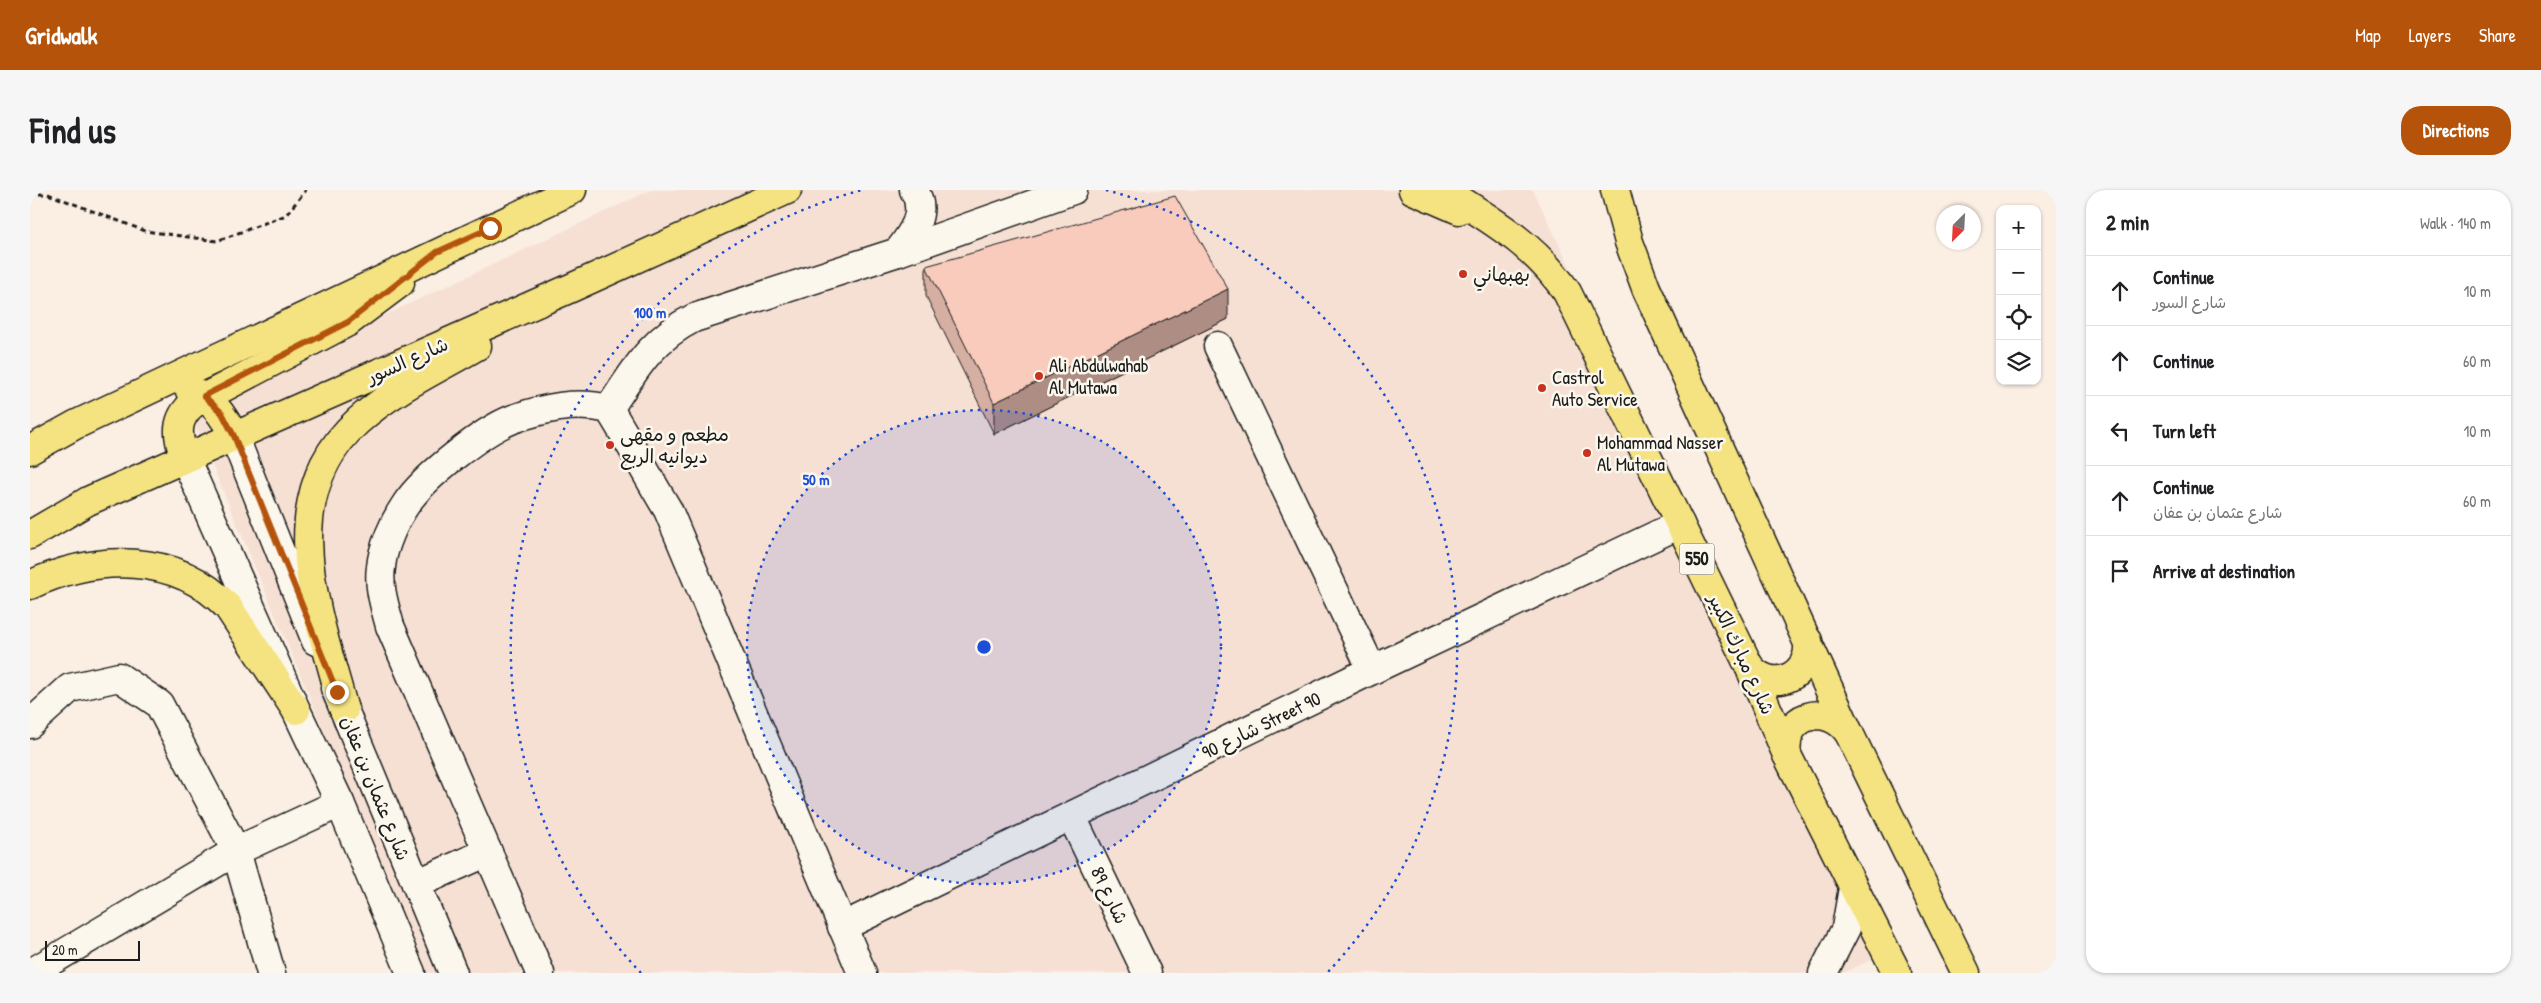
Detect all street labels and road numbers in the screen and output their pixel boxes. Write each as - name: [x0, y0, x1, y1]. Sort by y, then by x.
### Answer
- street label: شارع السور: [360, 330, 452, 391]
- road number: 550: [1680, 544, 1714, 574]
- street label: شارع مبارك الكبير: [1701, 588, 1781, 719]
- street label: شارع 90 Street 90: [1197, 685, 1325, 766]
- street label: شارع عثمان بن عفان: [334, 712, 417, 865]
- street label: شارع 89: [1084, 862, 1135, 928]

